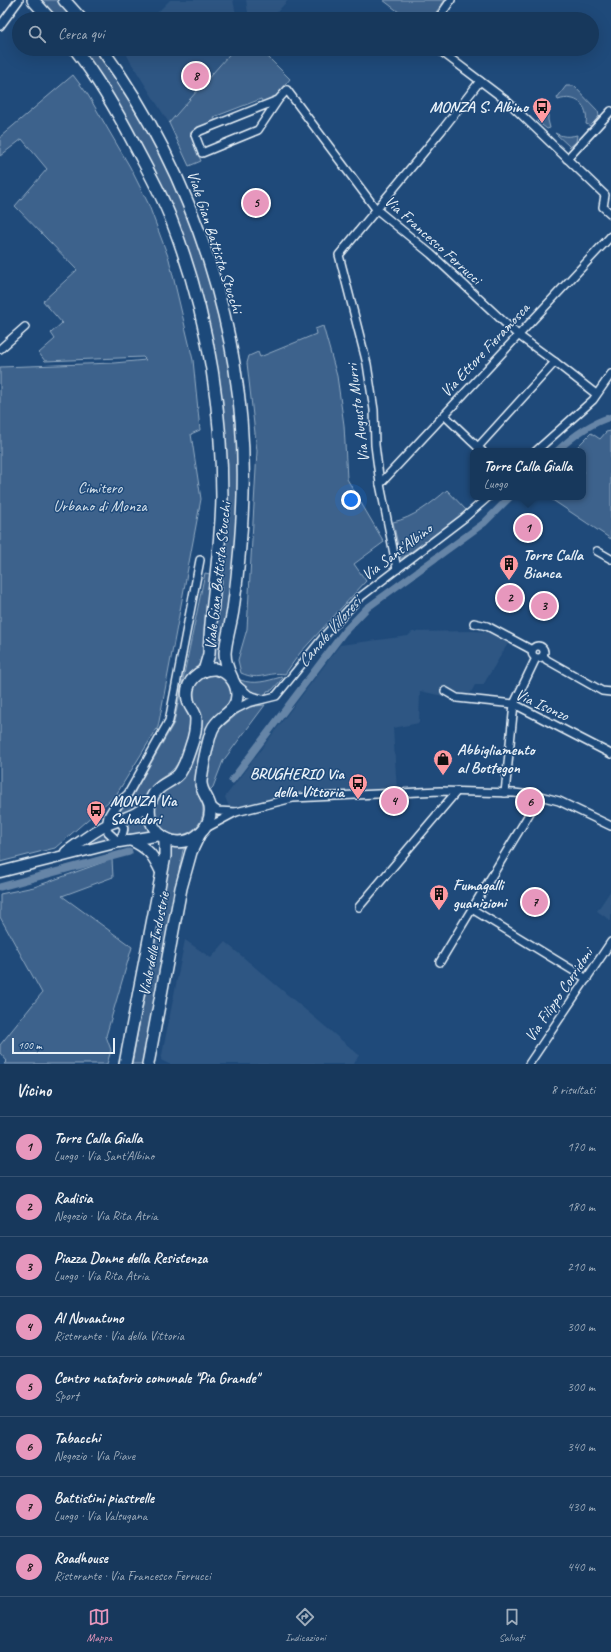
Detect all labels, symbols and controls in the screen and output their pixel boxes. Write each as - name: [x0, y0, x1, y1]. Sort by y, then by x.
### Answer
- search box: [12, 12, 599, 56]
- icon: search: [26, 23, 48, 45]
- text: Cerca qui: [58, 25, 104, 44]
- pin: 8: [183, 61, 209, 91]
- bus stop icon: MONZA S. Albino: [531, 96, 553, 124]
- place label: MONZA S. Albino: [430, 97, 530, 117]
- street label: Viale Gian Battista Stucchi: [183, 168, 248, 317]
- pin: 5: [243, 188, 269, 218]
- street label: Via Francesco Ferrucci: [380, 191, 487, 290]
- street label: Via Ettore Fieramosca: [436, 298, 535, 401]
- street label: Via Augusto Murri: [342, 361, 374, 463]
- popup: [470, 448, 586, 500]
- text: Torre Calla Gialla: [484, 457, 572, 476]
- text: Luogo: [484, 476, 507, 492]
- park label: Cimitero Urbano di Monza: [53, 478, 148, 516]
- your location: [341, 490, 361, 510]
- street label: Viale Gian Battista Stucchi: [200, 499, 236, 651]
- pin: 1: [515, 513, 541, 543]
- street label: Via Sant'Albino: [358, 518, 438, 585]
- place label: Torre Calla Bianca: [523, 545, 585, 583]
- building icon: Torre Calla Bianca: [498, 553, 520, 581]
- pin: 2: [497, 583, 523, 613]
- water label: Canale Villoresi: [293, 589, 368, 671]
- pin: 3: [531, 591, 557, 621]
- street label: Via Isonzo: [512, 684, 573, 726]
- place label: Abbigliamento al Bottegon: [457, 740, 537, 778]
- shop icon: Abbigliamento al Bottegon: [432, 748, 454, 776]
- place label: BRUGHERIO Via della Vittoria: [250, 764, 345, 802]
- bus stop icon: BRUGHERIO Via della Vittoria: [347, 772, 369, 800]
- pin: 4: [381, 786, 407, 816]
- pin: 6: [517, 787, 543, 817]
- place label: MONZA Via Salvadori: [110, 791, 178, 829]
- bus stop icon: MONZA Via Salvadori: [85, 799, 107, 827]
- place label: Fumagalli guanizioni: [453, 875, 509, 913]
- building icon: Fumagalli guanizioni: [428, 883, 450, 911]
- pin: 7: [522, 887, 548, 917]
- street label: Viale delle Industrie: [134, 889, 174, 998]
- street label: Via Filippo Corridoni: [520, 943, 599, 1046]
- scale bar: [12, 1036, 115, 1055]
- text: 100 m: [18, 1038, 42, 1052]
- text: Vicino: [16, 1080, 51, 1101]
- text: 8 risultati: [551, 1082, 595, 1098]
- text: Torre Calla Gialla: [54, 1129, 143, 1148]
- text: 1: [26, 1139, 32, 1155]
- text: 170 m: [567, 1139, 595, 1155]
- text: Luogo · Via Sant'Albino: [54, 1148, 154, 1164]
- text: Radisia: [54, 1189, 93, 1208]
- text: 2: [26, 1199, 32, 1215]
- text: 180 m: [567, 1199, 595, 1215]
- text: Negozio · Via Rita Atria: [54, 1208, 158, 1224]
- text: Piazza Donne della Resistenza: [54, 1249, 207, 1268]
- text: 3: [26, 1259, 32, 1275]
- text: 210 m: [567, 1259, 595, 1275]
- text: Luogo · Via Rita Atria: [54, 1268, 149, 1284]
- text: Al Novantuno: [54, 1309, 124, 1328]
- text: 4: [26, 1319, 32, 1335]
- text: 300 m: [567, 1319, 595, 1335]
- text: Ristorante · Via della Vittoria: [54, 1328, 184, 1344]
- text: Centro natatorio comunale "Pia Grande": [54, 1369, 259, 1388]
- text: 5: [26, 1379, 32, 1395]
- text: 300 m: [567, 1379, 595, 1395]
- text: Sport: [54, 1388, 79, 1404]
- text: Tabacchi: [54, 1429, 100, 1448]
- text: 6: [26, 1439, 32, 1455]
- text: 340 m: [567, 1439, 595, 1455]
- text: Negozio · Via Piave: [54, 1448, 135, 1464]
- text: Battistini piastrelle: [54, 1489, 154, 1508]
- text: 7: [26, 1499, 32, 1515]
- text: 430 m: [567, 1499, 595, 1515]
- text: Luogo · Via Valsugana: [54, 1508, 147, 1524]
- text: Roadhouse: [54, 1549, 108, 1568]
- text: 8: [26, 1559, 32, 1575]
- text: 440 m: [567, 1559, 595, 1575]
- text: Ristorante · Via Francesco Ferrucci: [54, 1568, 211, 1584]
- tab: Mappa: [87, 1606, 112, 1644]
- tab: Indicazioni: [285, 1606, 326, 1644]
- tab: Salvati: [499, 1606, 524, 1644]

